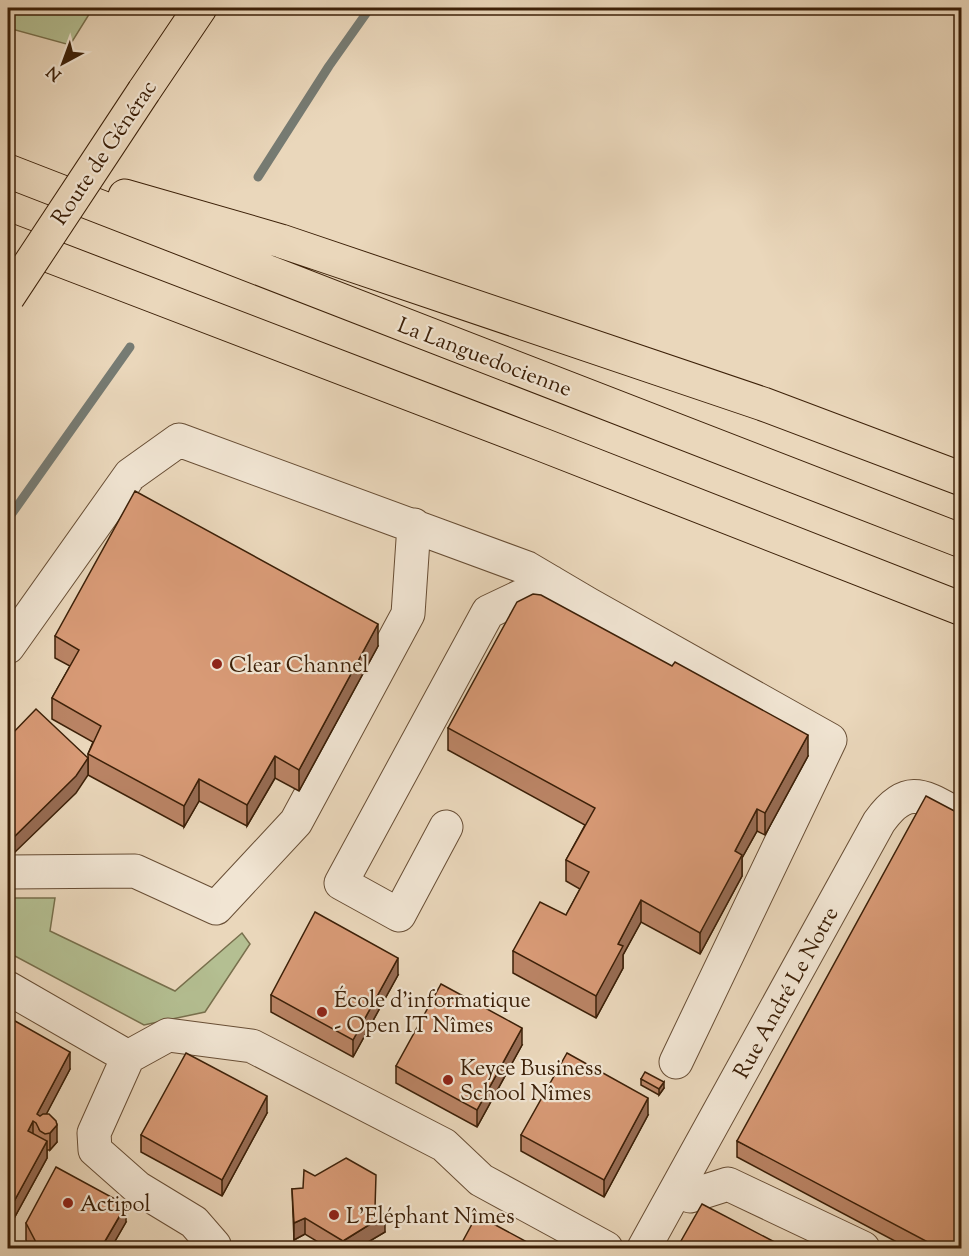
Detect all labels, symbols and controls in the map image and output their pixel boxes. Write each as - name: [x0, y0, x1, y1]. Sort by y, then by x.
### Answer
- north arrow: [33, 33, 93, 93]
- text: N: [42, 59, 67, 85]
- street label: Route de Générac: [45, 75, 166, 233]
- street label: La Languedocienne: [392, 311, 576, 407]
- place label: Clear Channel: [229, 651, 369, 683]
- marker: Clear Channel: [210, 657, 224, 671]
- street label: Rue André Le Notre: [727, 902, 848, 1085]
- place label: École d'informatique - Open IT Nîmes: [334, 985, 531, 1043]
- marker: École d'informatique - Open IT Nîmes: [315, 1005, 329, 1019]
- place label: Keyce Business School Nîmes: [460, 1054, 602, 1111]
- marker: Keyce Business School Nîmes: [441, 1073, 455, 1087]
- place label: Actipol: [80, 1190, 151, 1222]
- marker: Actipol: [61, 1196, 75, 1210]
- place label: L'Eléphant Nîmes: [346, 1202, 515, 1234]
- marker: L'Eléphant Nîmes: [327, 1208, 341, 1222]

